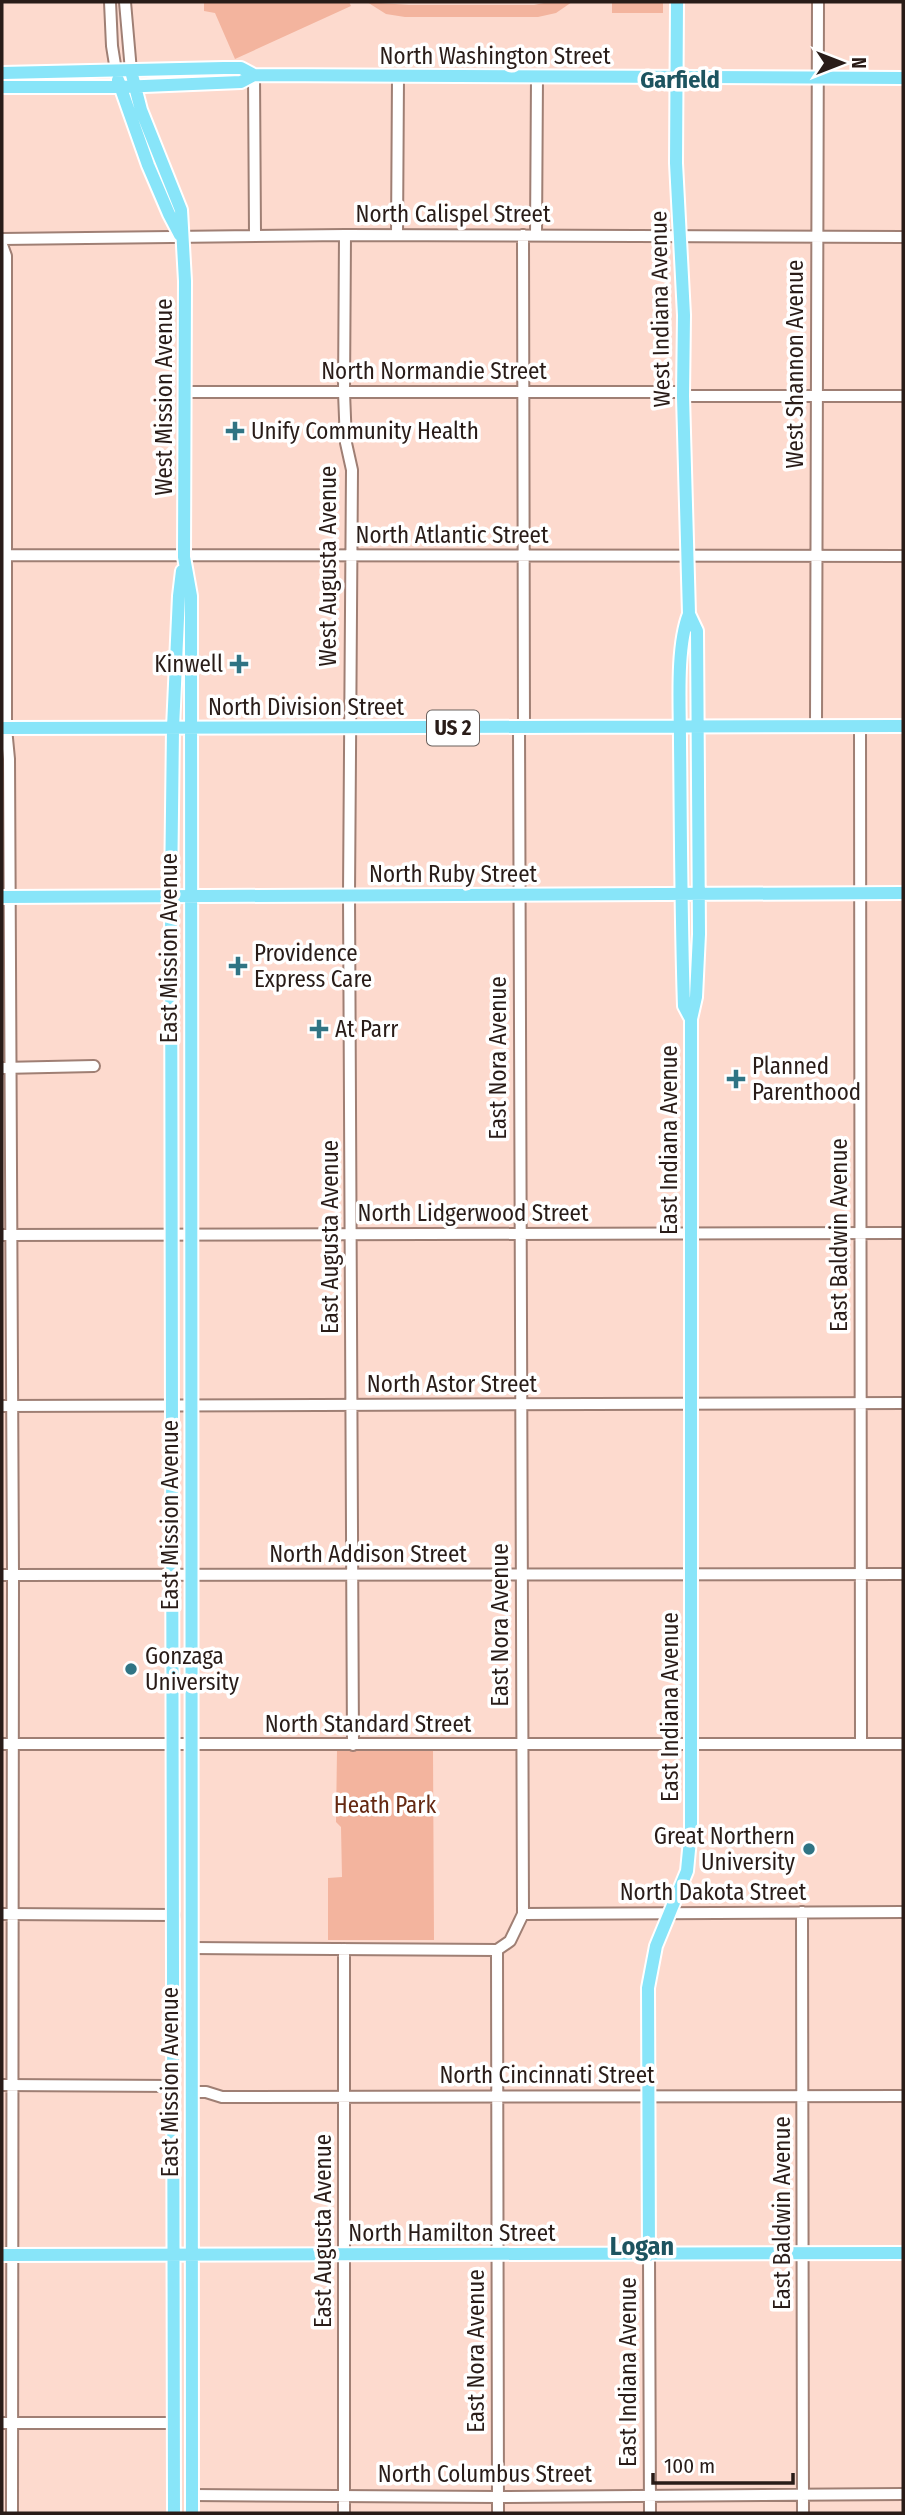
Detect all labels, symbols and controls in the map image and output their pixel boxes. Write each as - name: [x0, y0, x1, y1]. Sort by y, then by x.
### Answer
- north arrow: [807, 28, 877, 98]
- street label: North Washington Street: [380, 42, 611, 70]
- text: N: [847, 57, 870, 69]
- district label: Garfield: [640, 66, 720, 94]
- street label: North Calispel Street: [356, 200, 551, 228]
- street label: West Indiana Avenue: [644, 210, 676, 408]
- street label: West Shannon Avenue: [781, 260, 809, 468]
- street label: West Mission Avenue: [150, 298, 178, 496]
- street label: North Normandie Street: [321, 357, 547, 385]
- place label: Unify Community Health: [251, 417, 479, 445]
- marker: Unify Community Health: [225, 421, 245, 441]
- street label: West Augusta Avenue: [314, 466, 342, 666]
- street label: North Atlantic Street: [356, 521, 549, 549]
- place label: Kinwell: [154, 650, 223, 678]
- marker: Kinwell: [229, 654, 249, 674]
- street label: North Division Street: [208, 693, 405, 721]
- road number: US 2: [427, 710, 479, 746]
- street label: East Mission Avenue: [155, 853, 183, 1043]
- street label: North Ruby Street: [369, 860, 538, 888]
- place label: Providence Express Care: [254, 939, 372, 993]
- marker: Providence Express Care: [228, 956, 248, 976]
- street label: East Nora Avenue: [484, 976, 512, 1140]
- place label: At Parr: [335, 1015, 398, 1043]
- marker: At Parr: [309, 1019, 329, 1039]
- street label: East Indiana Avenue: [655, 1045, 683, 1235]
- place label: Planned Parenthood: [752, 1052, 861, 1106]
- marker: Planned Parenthood: [726, 1069, 746, 1089]
- street label: East Baldwin Avenue: [825, 1138, 853, 1332]
- street label: East Augusta Avenue: [316, 1140, 344, 1334]
- street label: North Lidgerwood Street: [358, 1199, 589, 1227]
- street label: North Astor Street: [367, 1370, 538, 1398]
- street label: East Mission Avenue: [156, 1420, 184, 1610]
- street label: North Addison Street: [269, 1540, 467, 1568]
- street label: East Nora Avenue: [486, 1543, 514, 1707]
- street label: East Indiana Avenue: [656, 1612, 684, 1802]
- place label: Gonzaga University: [145, 1642, 240, 1696]
- marker: Gonzaga University: [123, 1661, 139, 1677]
- street label: North Standard Street: [265, 1710, 472, 1738]
- park label: Heath Park: [334, 1791, 436, 1819]
- place label: Great Northern University: [654, 1822, 796, 1876]
- marker: Great Northern University: [801, 1841, 817, 1857]
- street label: North Dakota Street: [620, 1878, 807, 1906]
- street label: East Mission Avenue: [156, 1987, 184, 2177]
- street label: North Cincinnati Street: [439, 2061, 655, 2089]
- street label: East Baldwin Avenue: [768, 2116, 796, 2310]
- street label: East Augusta Avenue: [309, 2134, 337, 2328]
- street label: North Hamilton Street: [348, 2219, 556, 2247]
- district label: Logan: [610, 2231, 674, 2262]
- street label: East Nora Avenue: [462, 2269, 490, 2433]
- street label: East Indiana Avenue: [614, 2277, 642, 2467]
- scale bar: [653, 2442, 793, 2486]
- text: 100 m: [664, 2453, 715, 2479]
- street label: North Columbus Street: [378, 2460, 593, 2488]

